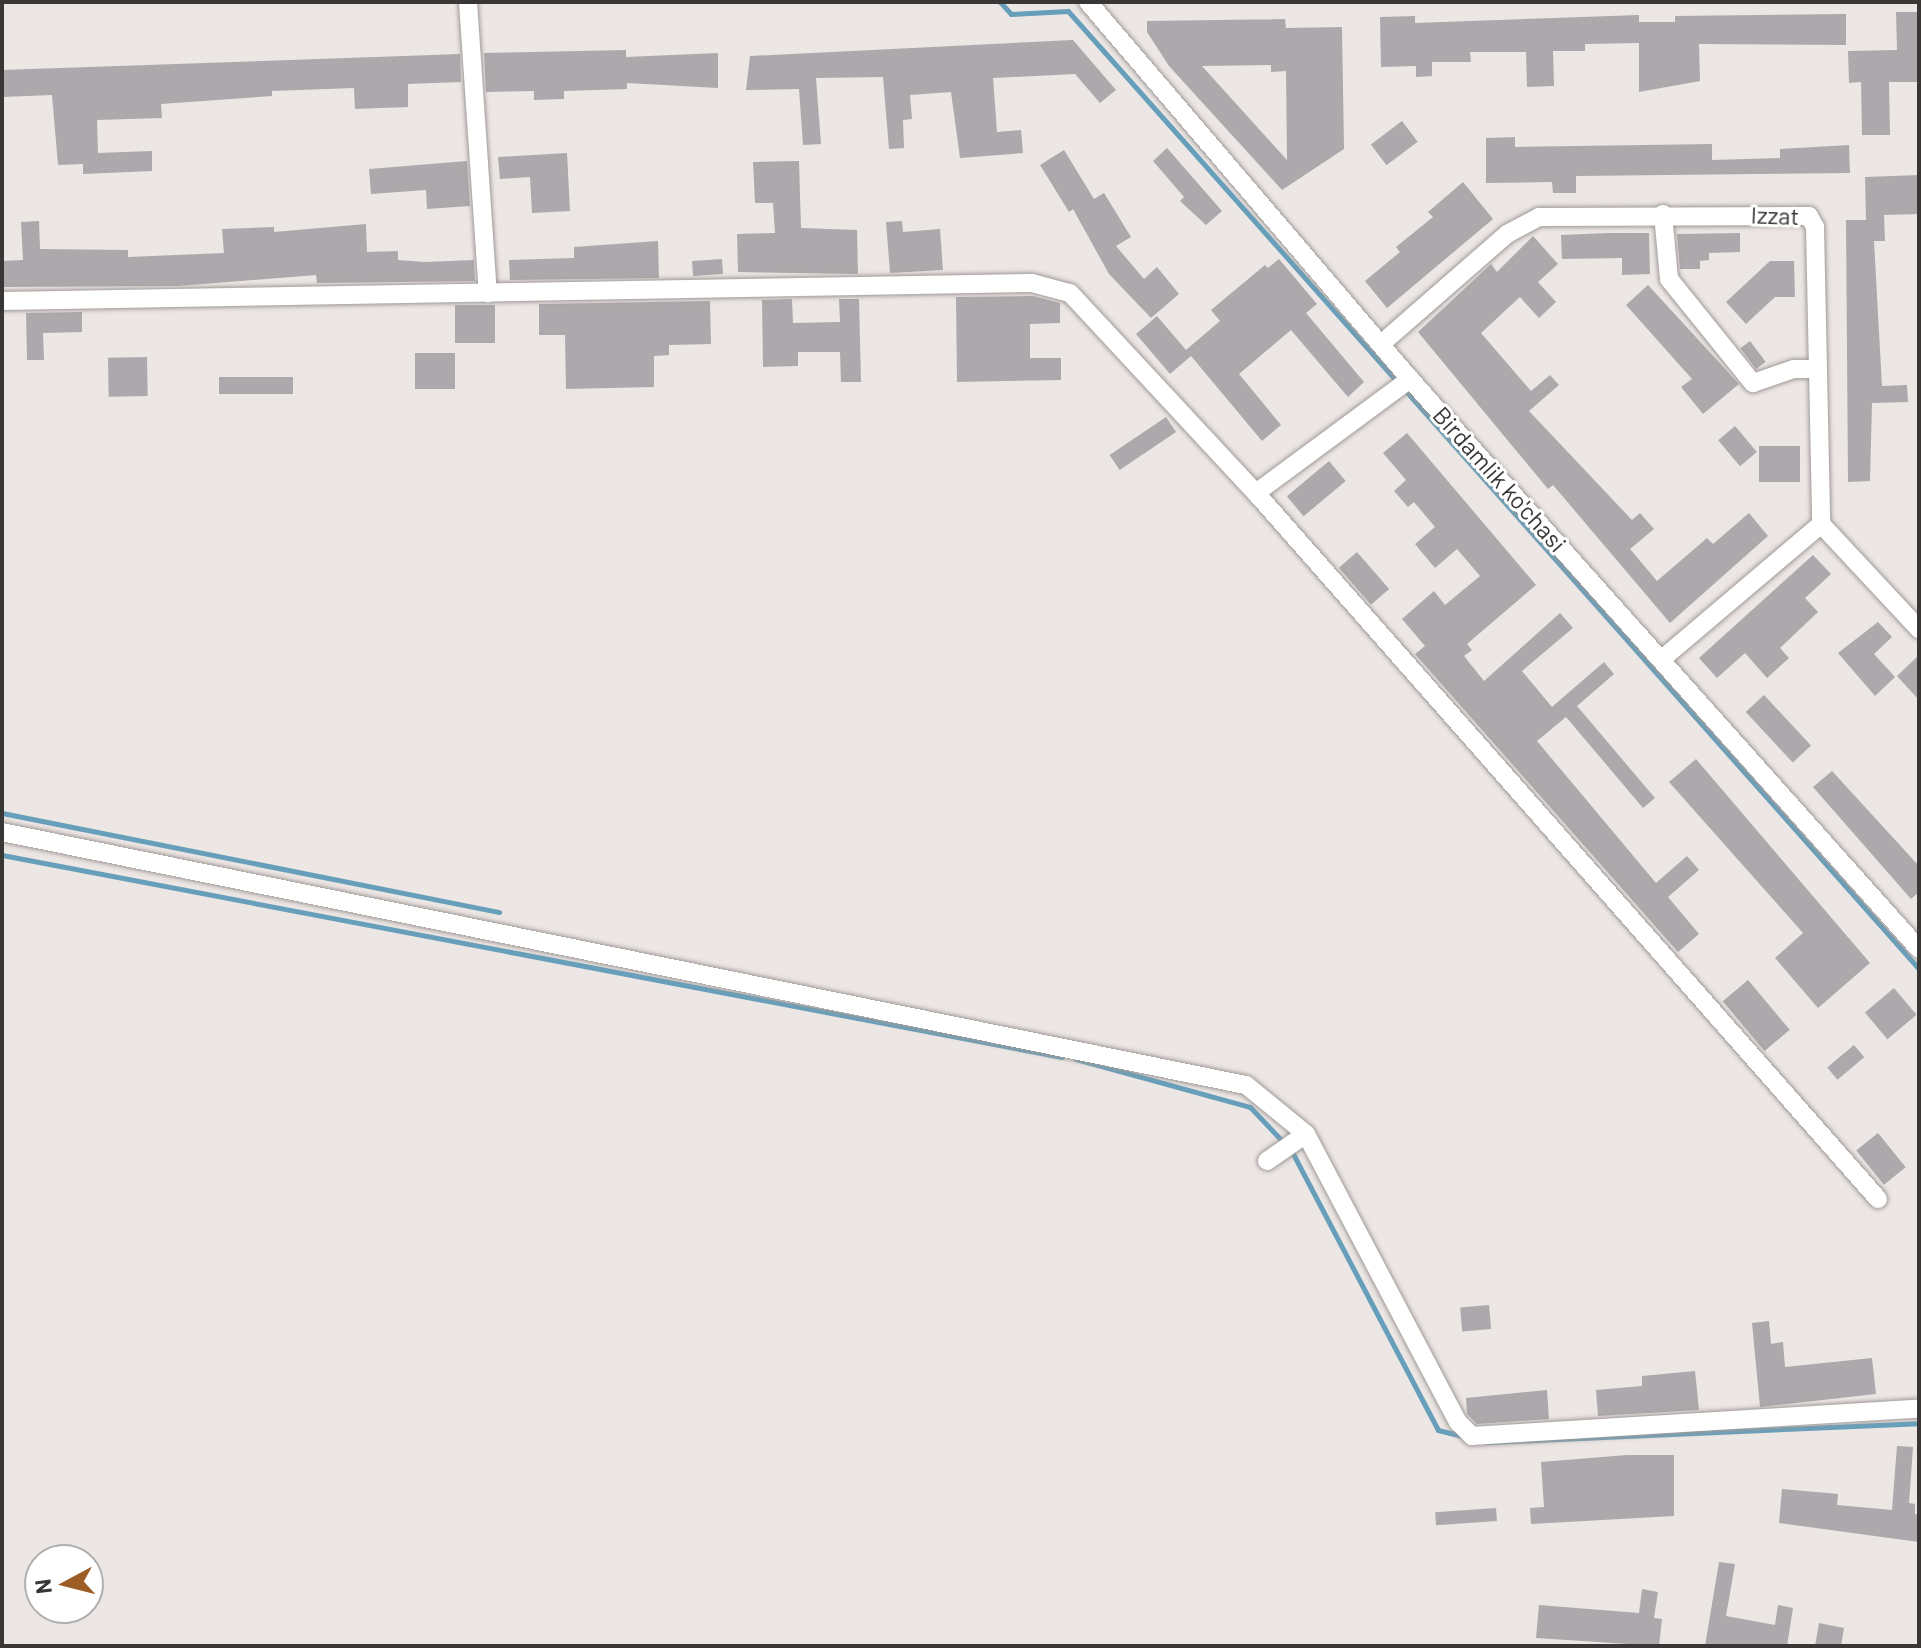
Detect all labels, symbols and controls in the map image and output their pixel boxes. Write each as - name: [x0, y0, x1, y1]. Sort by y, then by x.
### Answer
- street label: Izzat: [1750, 200, 1800, 230]
- street label: Birdamlik ko'chasi: [1427, 401, 1573, 557]
- north arrow: [24, 1544, 104, 1624]
- text: N: [28, 1578, 56, 1596]

